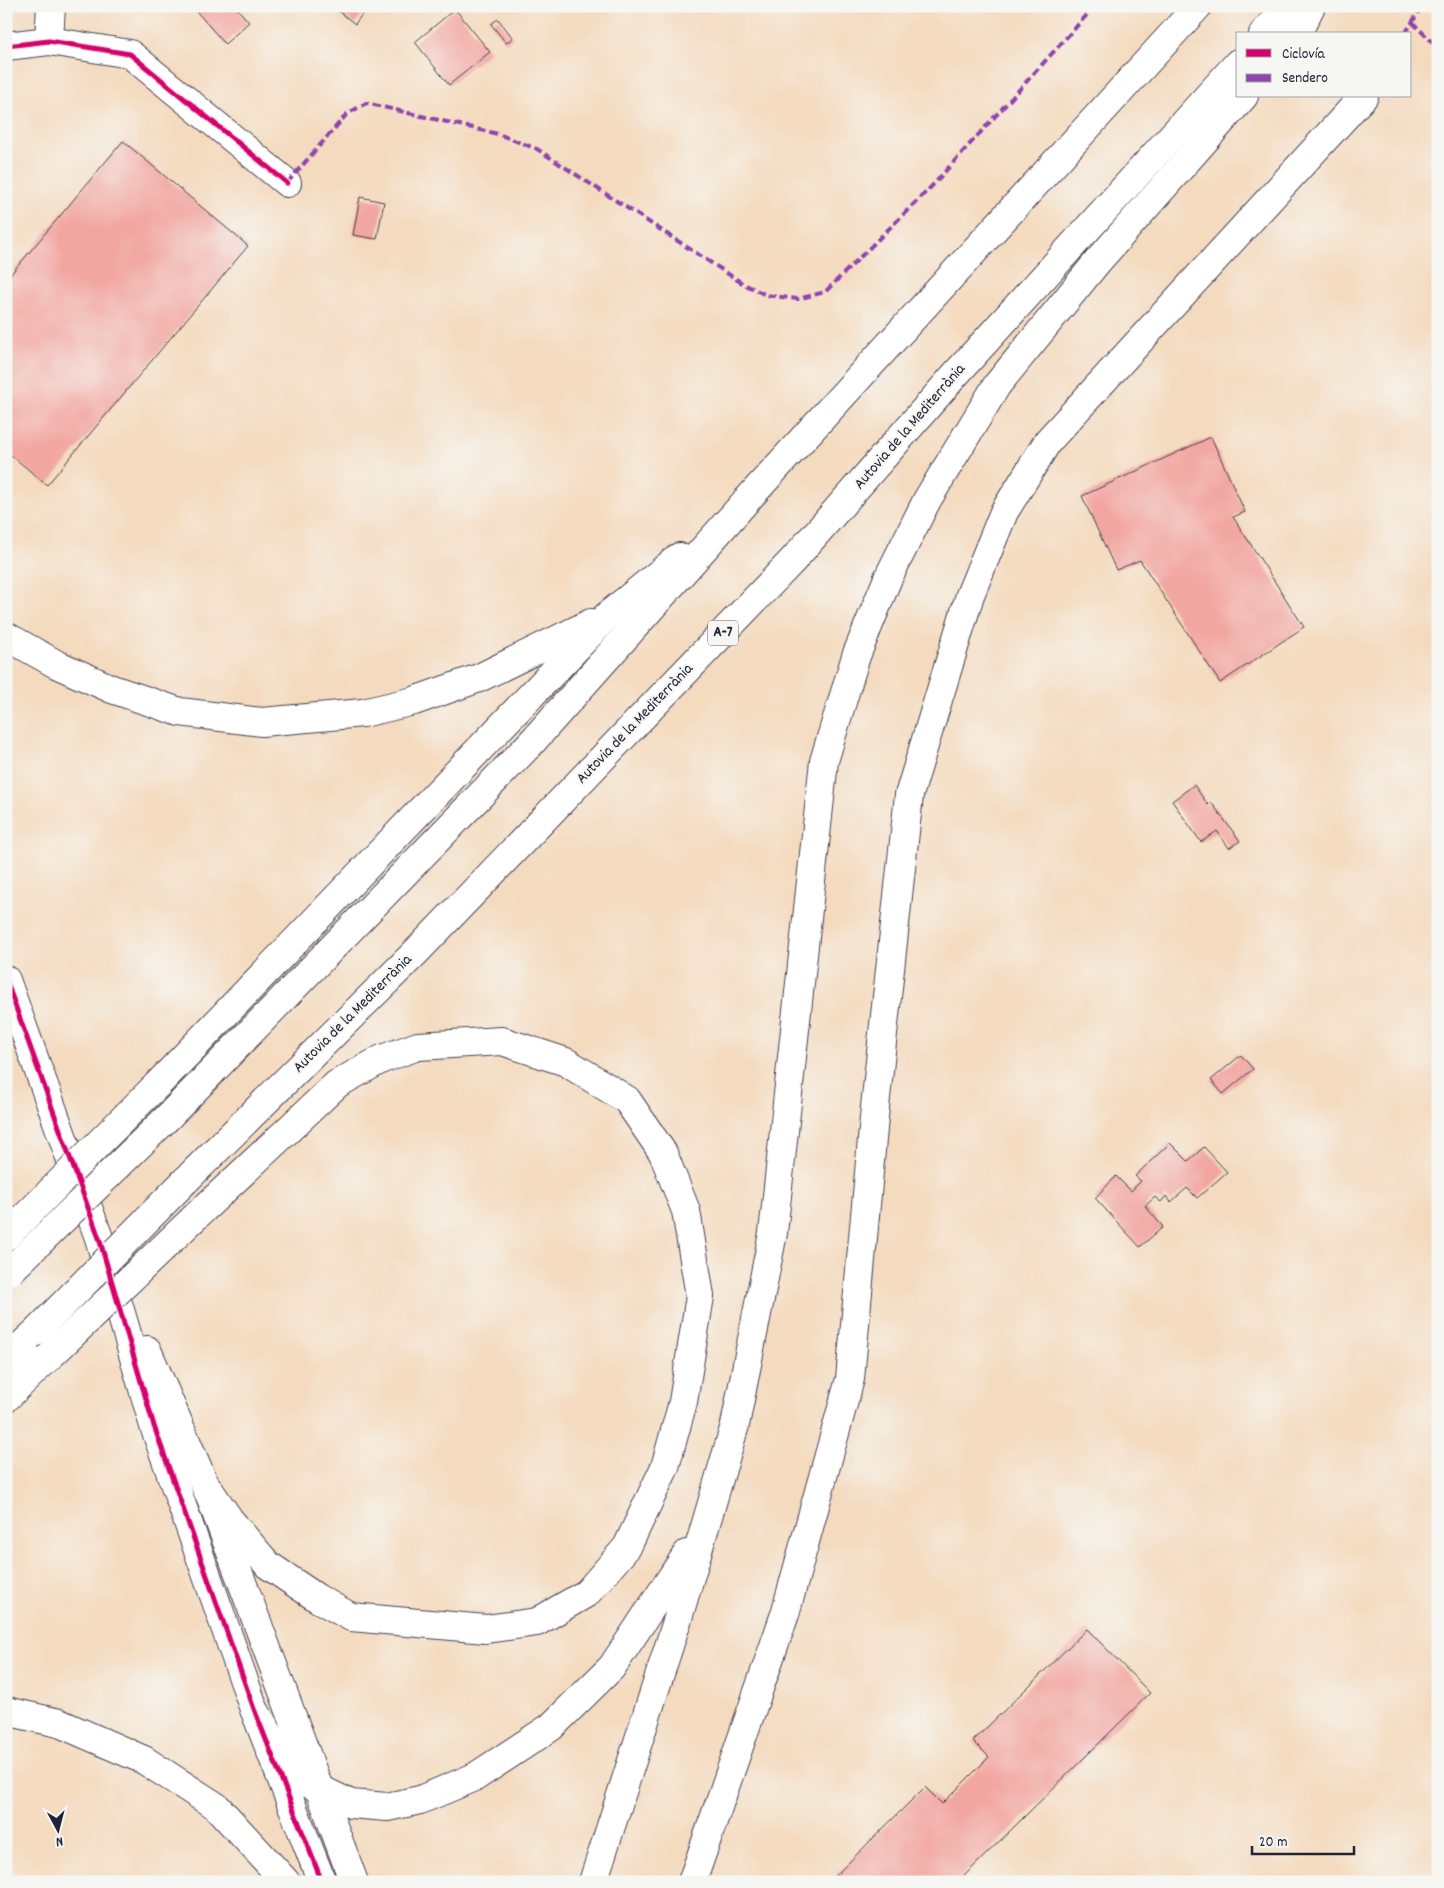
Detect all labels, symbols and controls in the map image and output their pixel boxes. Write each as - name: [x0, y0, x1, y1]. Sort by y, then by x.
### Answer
- legend: [1236, 32, 1412, 98]
- text: Ciclovía: [1282, 44, 1325, 66]
- text: Sendero: [1282, 68, 1328, 90]
- street label: Autovia de la Mediterrània: [849, 359, 972, 495]
- road number: A-7: [708, 620, 738, 646]
- street label: Autovia de la Mediterrània: [571, 658, 699, 790]
- street label: Autovia de la Mediterrània: [288, 949, 418, 1079]
- north arrow: [32, 1806, 82, 1856]
- scale bar: [1252, 1823, 1354, 1855]
- text: N: [55, 1831, 64, 1851]
- text: 20 m: [1259, 1832, 1287, 1854]

